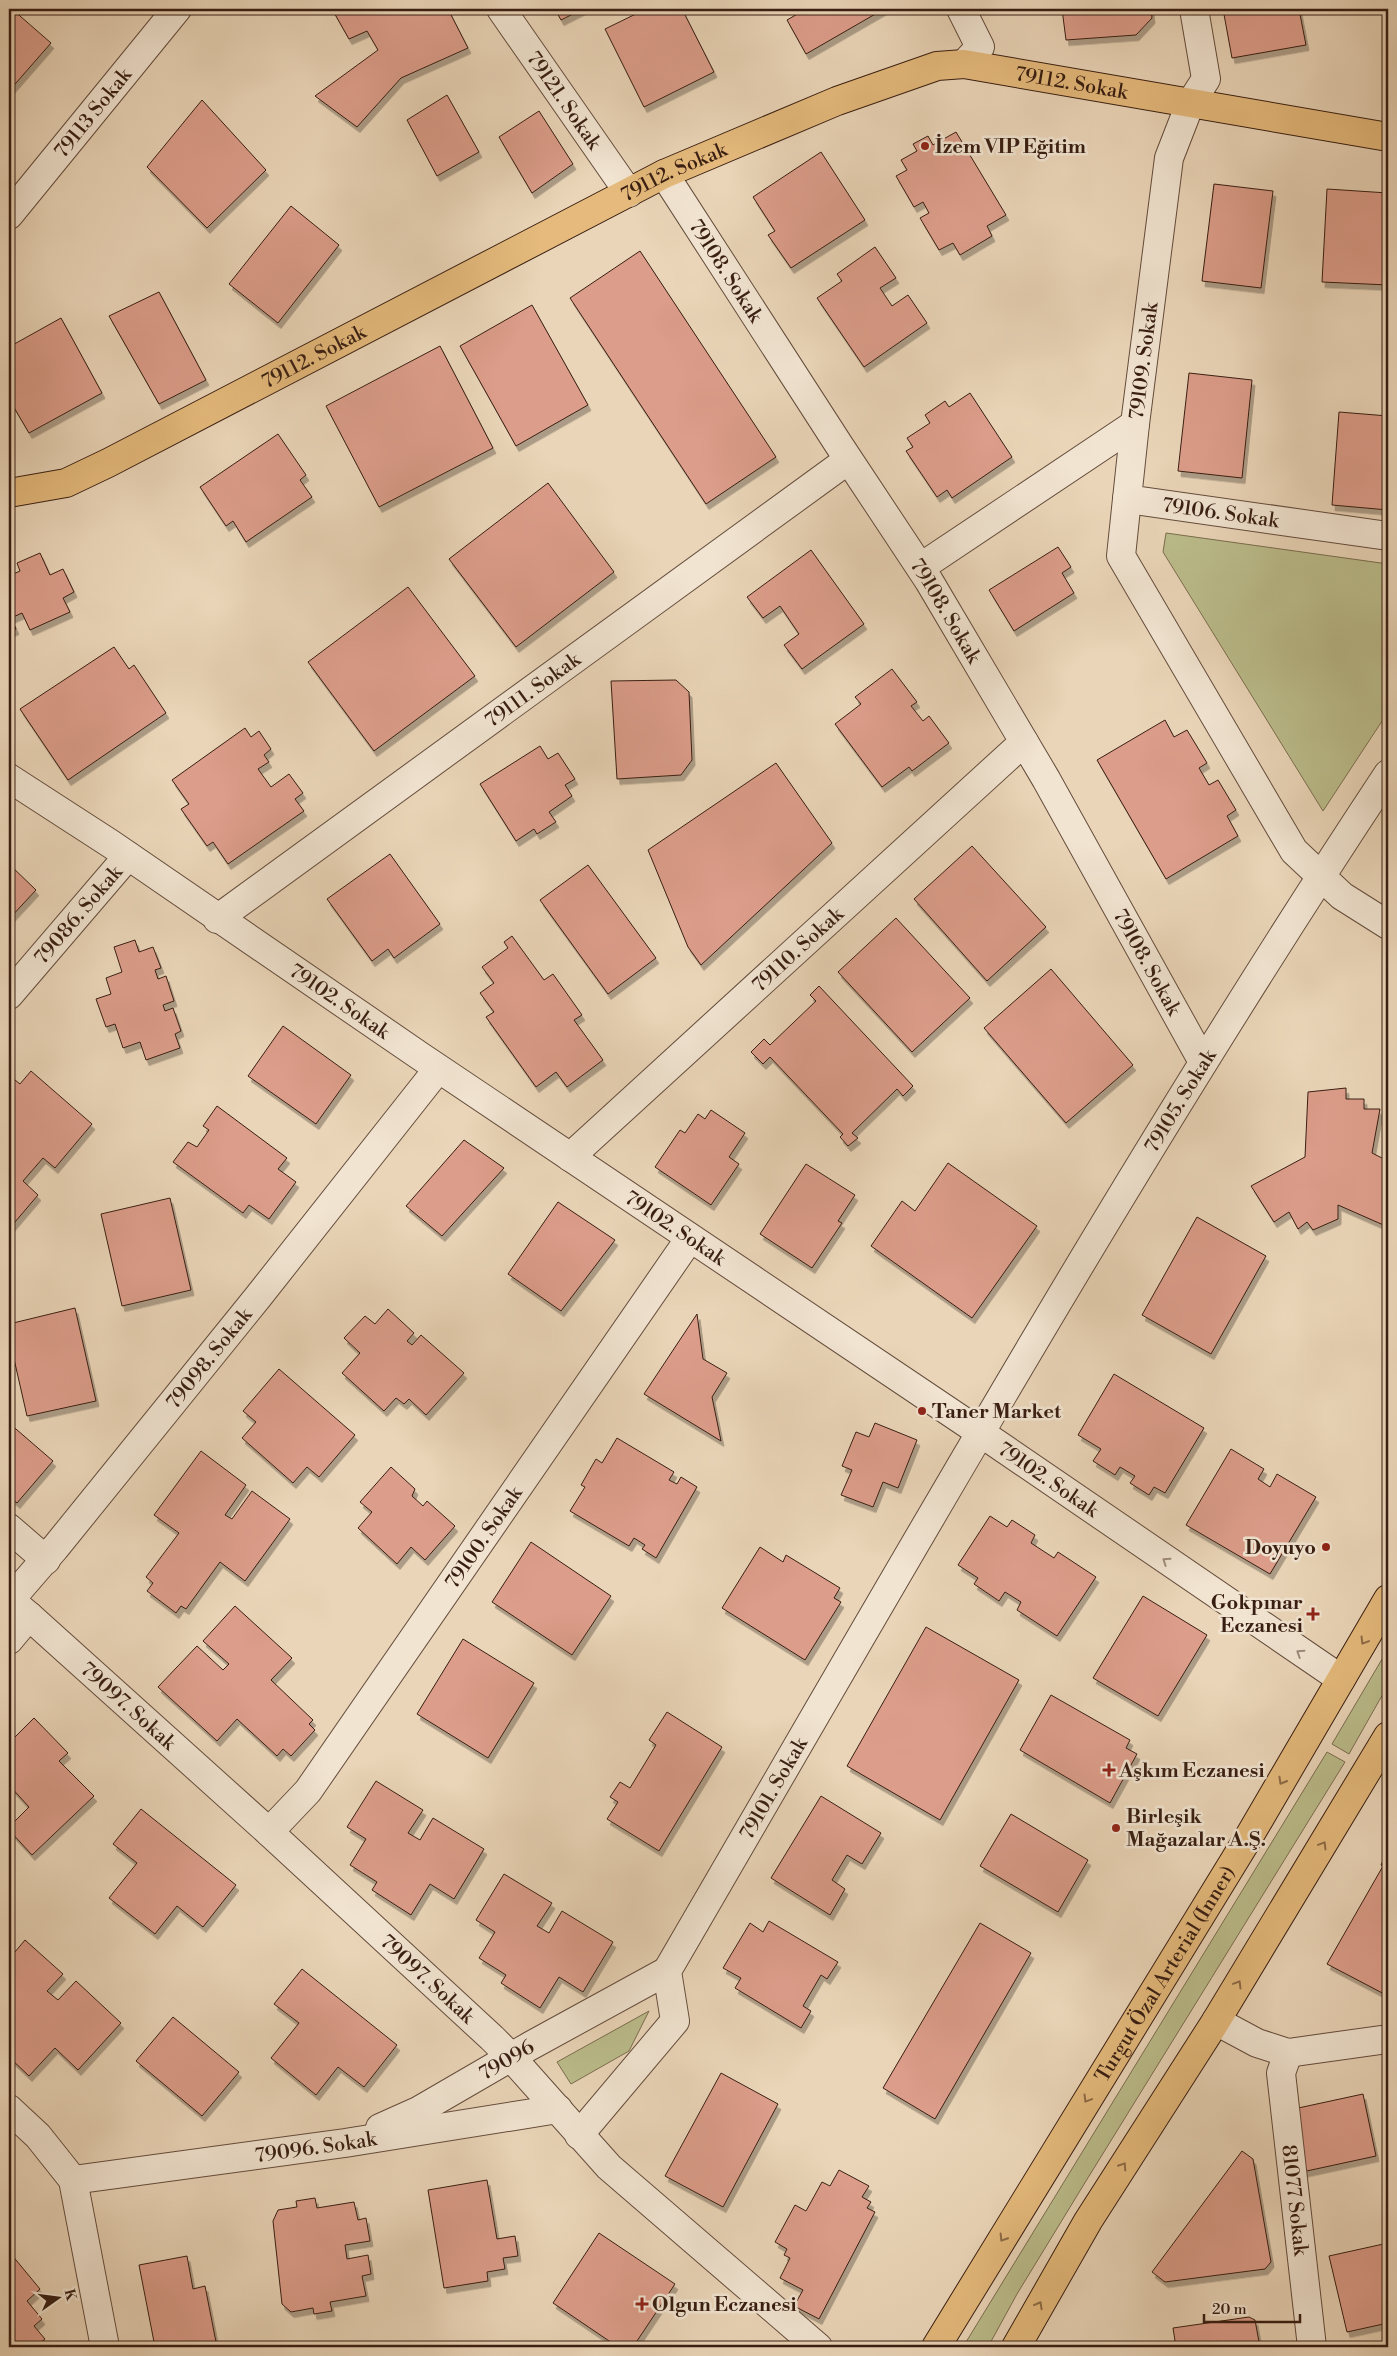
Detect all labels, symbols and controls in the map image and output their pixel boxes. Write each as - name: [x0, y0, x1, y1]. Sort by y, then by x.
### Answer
- street label: 79121. Sokak: [520, 47, 607, 156]
- street label: 79113 Sokak: [50, 62, 139, 164]
- street label: 79112. Sokak: [1013, 62, 1131, 106]
- place label: İzem VIP Eğitim: [935, 133, 1086, 160]
- street label: 79112. Sokak: [617, 137, 733, 208]
- marker: İzem VIP Eğitim: [919, 140, 931, 152]
- street label: 79108. Sokak: [683, 215, 768, 329]
- street label: 79109. Sokak: [1125, 300, 1165, 421]
- street label: 79112. Sokak: [258, 319, 372, 395]
- street label: 79106. Sokak: [1160, 493, 1282, 535]
- street label: 79108. Sokak: [904, 554, 987, 670]
- street label: 79111. Sokak: [481, 647, 587, 734]
- street label: 79086. Sokak: [30, 860, 129, 970]
- street label: 79110. Sokak: [748, 901, 850, 998]
- street label: 79108. Sokak: [1107, 905, 1187, 1022]
- street label: 79102. Sokak: [284, 959, 395, 1046]
- street label: 79105. Sokak: [1140, 1044, 1223, 1158]
- street label: 79102. Sokak: [619, 1186, 731, 1273]
- street label: 79098. Sokak: [161, 1302, 259, 1415]
- place label: Taner Market: [932, 1400, 1062, 1425]
- marker: Taner Market: [916, 1405, 928, 1417]
- street label: 79102. Sokak: [993, 1437, 1104, 1525]
- street label: 79100. Sokak: [440, 1481, 529, 1594]
- place label: Doyuyo: [1245, 1536, 1316, 1561]
- marker: Doyuyo: [1320, 1541, 1332, 1553]
- one-way arrow: [1162, 1558, 1172, 1567]
- place label: Gokpınar Eczanesi: [1211, 1591, 1304, 1639]
- marker: Gokpınar Eczanesi: [1307, 1608, 1319, 1620]
- one-way arrow: [1360, 1635, 1370, 1644]
- one-way arrow: [1296, 1649, 1305, 1659]
- street label: 79097. Sokak: [75, 1657, 182, 1757]
- street label: 79101. Sokak: [735, 1732, 814, 1845]
- place label: Aşkım Eczanesi: [1118, 1759, 1265, 1784]
- marker: Aşkım Eczanesi: [1103, 1764, 1115, 1776]
- one-way arrow: [1278, 1776, 1288, 1785]
- place label: Birleşik Mağazalar A.Ş.: [1126, 1805, 1266, 1853]
- marker: Birleşik Mağazalar A.Ş.: [1110, 1822, 1122, 1834]
- one-way arrow: [1317, 1842, 1326, 1851]
- street label: Turgut Özal Arterial (Inner): [1091, 1862, 1242, 2087]
- street label: 79097. Sokak: [374, 1930, 480, 2031]
- one-way arrow: [1232, 1980, 1242, 1989]
- street label: 79096: [475, 2035, 539, 2087]
- one-way arrow: [1084, 2094, 1094, 2103]
- street label: 79096. Sokak: [254, 2127, 380, 2169]
- street label: 81077 Sokak: [1275, 2143, 1313, 2259]
- one-way arrow: [1117, 2162, 1127, 2171]
- one-way arrow: [999, 2232, 1009, 2241]
- north arrow: [32, 2274, 82, 2324]
- text: K: [60, 2287, 80, 2303]
- scale bar: [1204, 2291, 1301, 2323]
- place label: Olgun Eczanesi: [652, 2293, 797, 2318]
- marker: Olgun Eczanesi: [636, 2298, 648, 2310]
- text: 20 m: [1212, 2300, 1247, 2319]
- one-way arrow: [1033, 2301, 1043, 2310]

